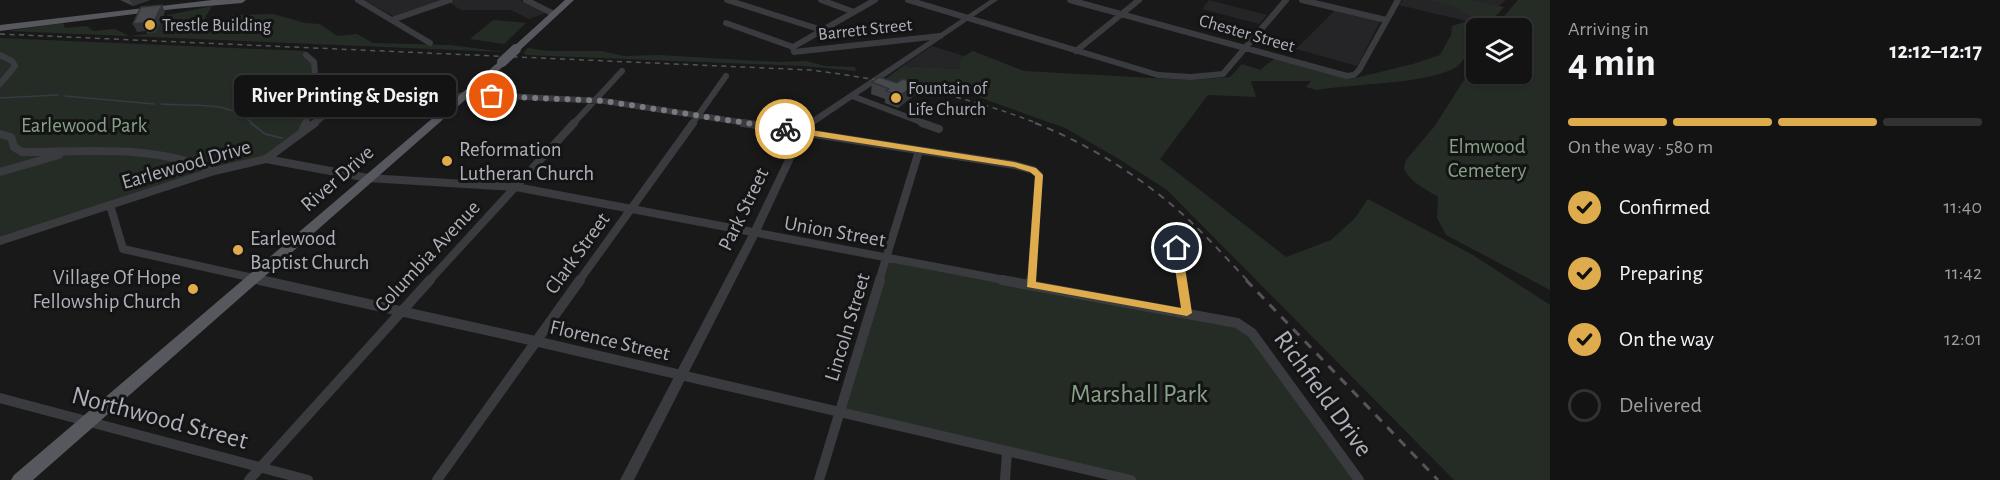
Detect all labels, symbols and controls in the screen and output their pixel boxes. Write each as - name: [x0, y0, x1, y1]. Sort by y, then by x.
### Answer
- street label: Chester Street: [1197, 12, 1297, 56]
- street label: Barrett Street: [817, 16, 913, 44]
- place label: Trestle Building: [162, 17, 271, 35]
- marker: Trestle Building: [143, 18, 157, 32]
- map controls: [1466, 18, 1532, 84]
- button: layers: [1466, 18, 1532, 84]
- text: Arriving in: [1568, 19, 1649, 39]
- text: 12:12–12:17: [1890, 40, 1982, 62]
- text: 4 min: [1568, 44, 1656, 83]
- pin: [466, 70, 517, 121]
- callout: River Printing & Design: [234, 75, 456, 117]
- icon: bag: [475, 79, 508, 112]
- place label: Fountain of Life Church: [908, 80, 988, 119]
- text: River Printing & Design: [251, 86, 439, 106]
- marker: Fountain of Life Church: [889, 91, 903, 105]
- courier: [755, 99, 815, 159]
- icon: bike: [769, 113, 802, 146]
- park label: Earlewood Park: [21, 115, 147, 136]
- street label: Earlewood Drive: [119, 136, 253, 193]
- park label: Elmwood Cemetery: [1448, 136, 1526, 181]
- text: On the way · 580 m: [1568, 137, 1713, 157]
- place label: Reformation Lutheran Church: [459, 139, 594, 184]
- street label: River Drive: [297, 141, 378, 215]
- marker: Reformation Lutheran Church: [440, 154, 454, 168]
- street label: Park Street: [714, 164, 773, 254]
- icon: check: [1568, 191, 1601, 224]
- text: Confirmed: [1619, 196, 1710, 218]
- street label: Columbia Avenue: [371, 197, 484, 316]
- text: 11:40: [1943, 197, 1982, 217]
- street label: Clark Street: [541, 209, 614, 298]
- street label: Union Street: [783, 212, 887, 251]
- pin: [1151, 222, 1202, 273]
- place label: Earlewood Baptist Church: [250, 228, 370, 273]
- icon: home: [1160, 231, 1193, 264]
- marker: Earlewood Baptist Church: [231, 243, 245, 257]
- icon: check: [1568, 257, 1601, 290]
- text: Preparing: [1619, 262, 1703, 284]
- text: 11:42: [1945, 263, 1982, 283]
- place label: Village Of Hope Fellowship Church: [32, 267, 181, 312]
- street label: Lincoln Street: [821, 270, 874, 384]
- marker: Village Of Hope Fellowship Church: [186, 282, 200, 296]
- street label: Florence Street: [548, 316, 672, 365]
- icon: check: [1568, 323, 1601, 356]
- street label: Richfield Drive: [1269, 326, 1377, 461]
- text: On the way: [1619, 328, 1714, 350]
- text: 12:01: [1944, 329, 1982, 349]
- park label: Marshall Park: [1070, 381, 1208, 407]
- street label: Northwood Street: [69, 382, 251, 454]
- text: Delivered: [1619, 394, 1702, 416]

